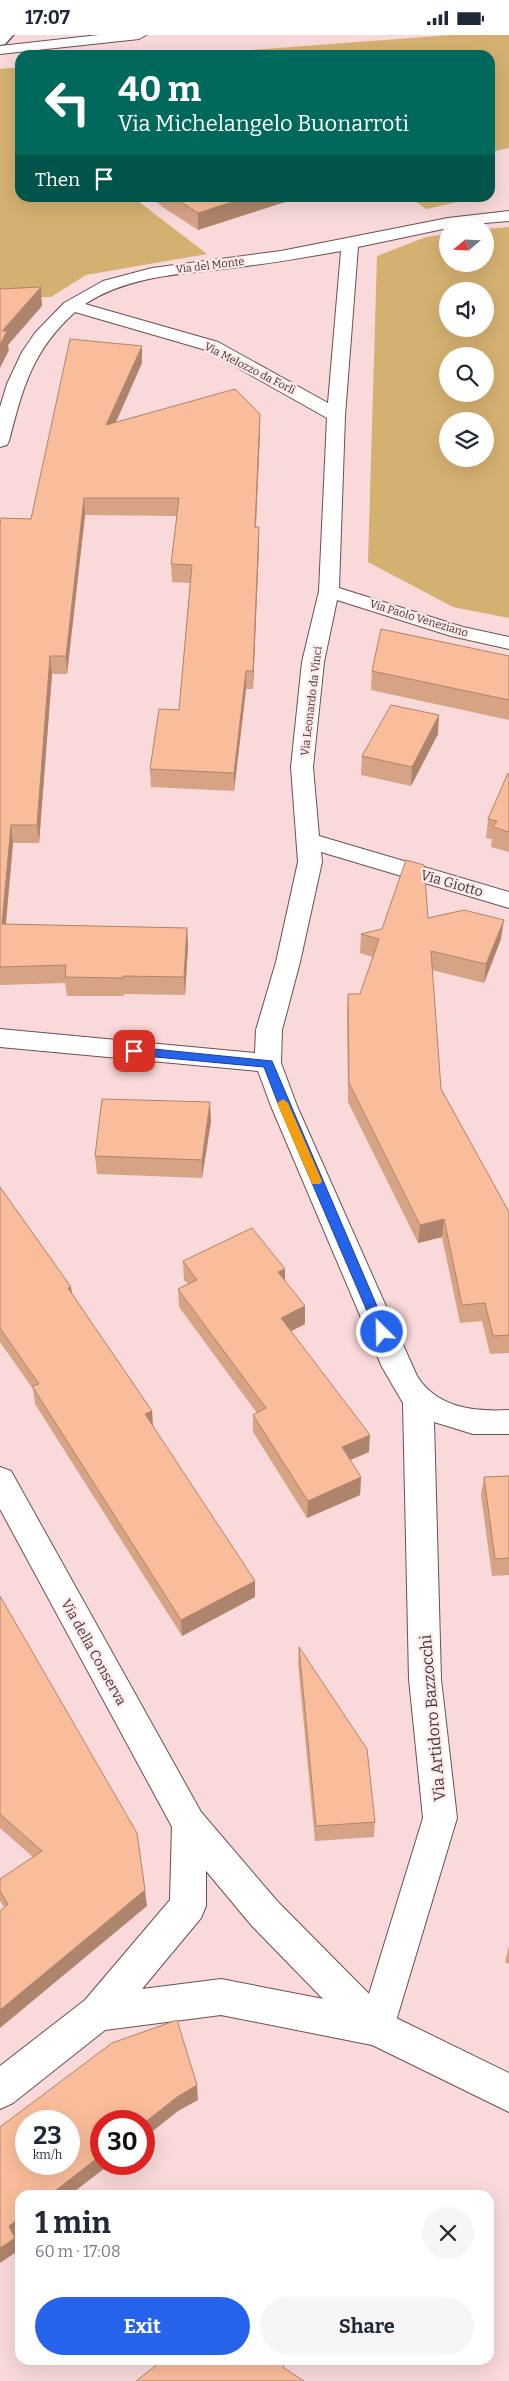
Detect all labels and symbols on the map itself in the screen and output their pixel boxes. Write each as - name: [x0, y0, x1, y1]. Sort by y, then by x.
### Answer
- north arrow: [439, 217, 494, 273]
- street label: Via del Monte: [175, 255, 245, 276]
- street label: Via Melozzo da Forlì: [202, 340, 298, 397]
- street label: Via Paolo Veneziano: [368, 597, 470, 640]
- street label: Via Leonardo da Vinci: [298, 645, 325, 757]
- street label: Via Giotto: [419, 866, 485, 900]
- pin: [113, 1030, 155, 1072]
- position arrow: [355, 1305, 407, 1357]
- street label: Via della Conserva: [57, 1596, 130, 1709]
- street label: Via Artidoro Bazzocchi: [416, 1634, 449, 1802]
- speed limit sign: 30: [90, 2110, 155, 2175]

